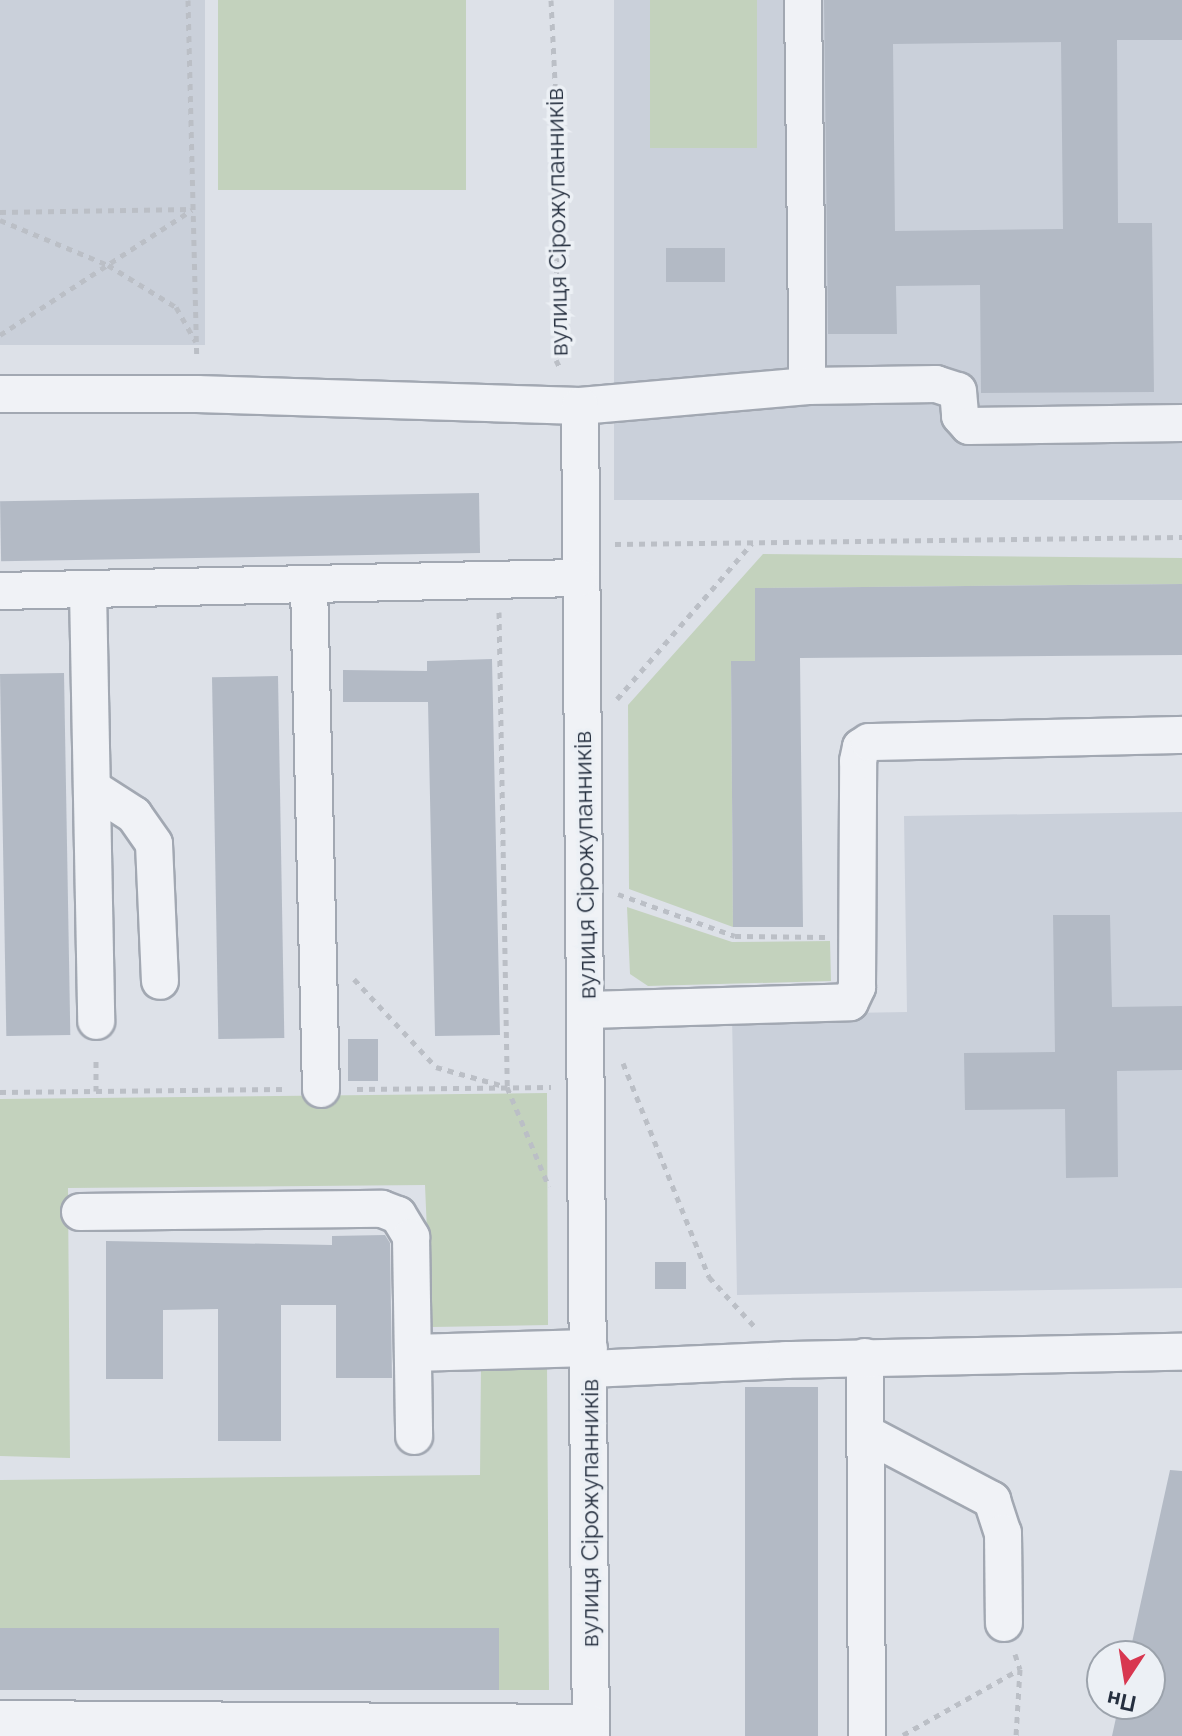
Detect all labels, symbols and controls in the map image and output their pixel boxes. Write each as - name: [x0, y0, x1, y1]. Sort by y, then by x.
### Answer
- street label: вулиця Сірожупанників: [540, 88, 574, 356]
- street label: вулиця Сірожупанників: [568, 731, 602, 999]
- street label: вулиця Сірожупанників: [576, 1379, 604, 1647]
- north arrow: [1086, 1640, 1166, 1720]
- text: Пн: [1104, 1686, 1138, 1717]

